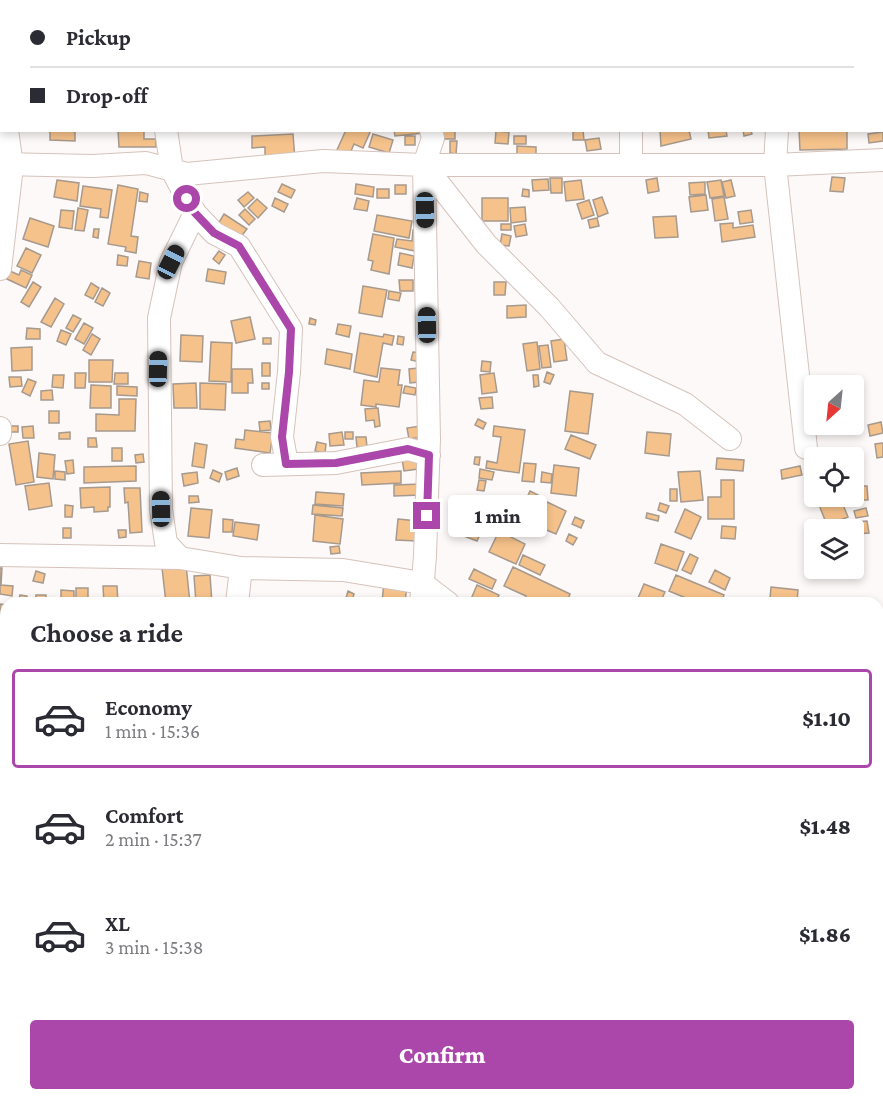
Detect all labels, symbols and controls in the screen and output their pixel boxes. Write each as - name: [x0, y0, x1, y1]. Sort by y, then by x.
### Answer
- text: Pickup: [66, 25, 131, 50]
- text: Drop-off: [66, 83, 148, 108]
- route start: [173, 185, 200, 212]
- car: [416, 192, 434, 228]
- car: [155, 242, 187, 282]
- car: [418, 307, 436, 343]
- car: [149, 351, 167, 387]
- north arrow: [804, 375, 864, 435]
- map controls: [804, 375, 864, 579]
- button: locate: [804, 447, 864, 507]
- car: [152, 491, 170, 527]
- callout: 1 min: [448, 495, 547, 537]
- route end: [413, 502, 440, 529]
- text: 1 min: [474, 505, 521, 527]
- button: layers: [804, 519, 864, 579]
- text: Choose a ride: [30, 618, 183, 648]
- icon: car: [33, 692, 87, 746]
- text: Economy: [105, 695, 192, 720]
- text: $1.10: [802, 706, 851, 731]
- text: 1 min · 15:36: [105, 720, 200, 742]
- icon: car: [33, 800, 87, 854]
- text: Comfort: [105, 803, 183, 828]
- text: $1.48: [800, 814, 851, 839]
- text: 2 min · 15:37: [105, 828, 202, 850]
- icon: car: [33, 908, 87, 962]
- text: XL: [105, 911, 130, 936]
- text: $1.86: [799, 922, 851, 947]
- text: 3 min · 15:38: [105, 936, 204, 958]
- button: Confirm: [30, 1020, 854, 1089]

